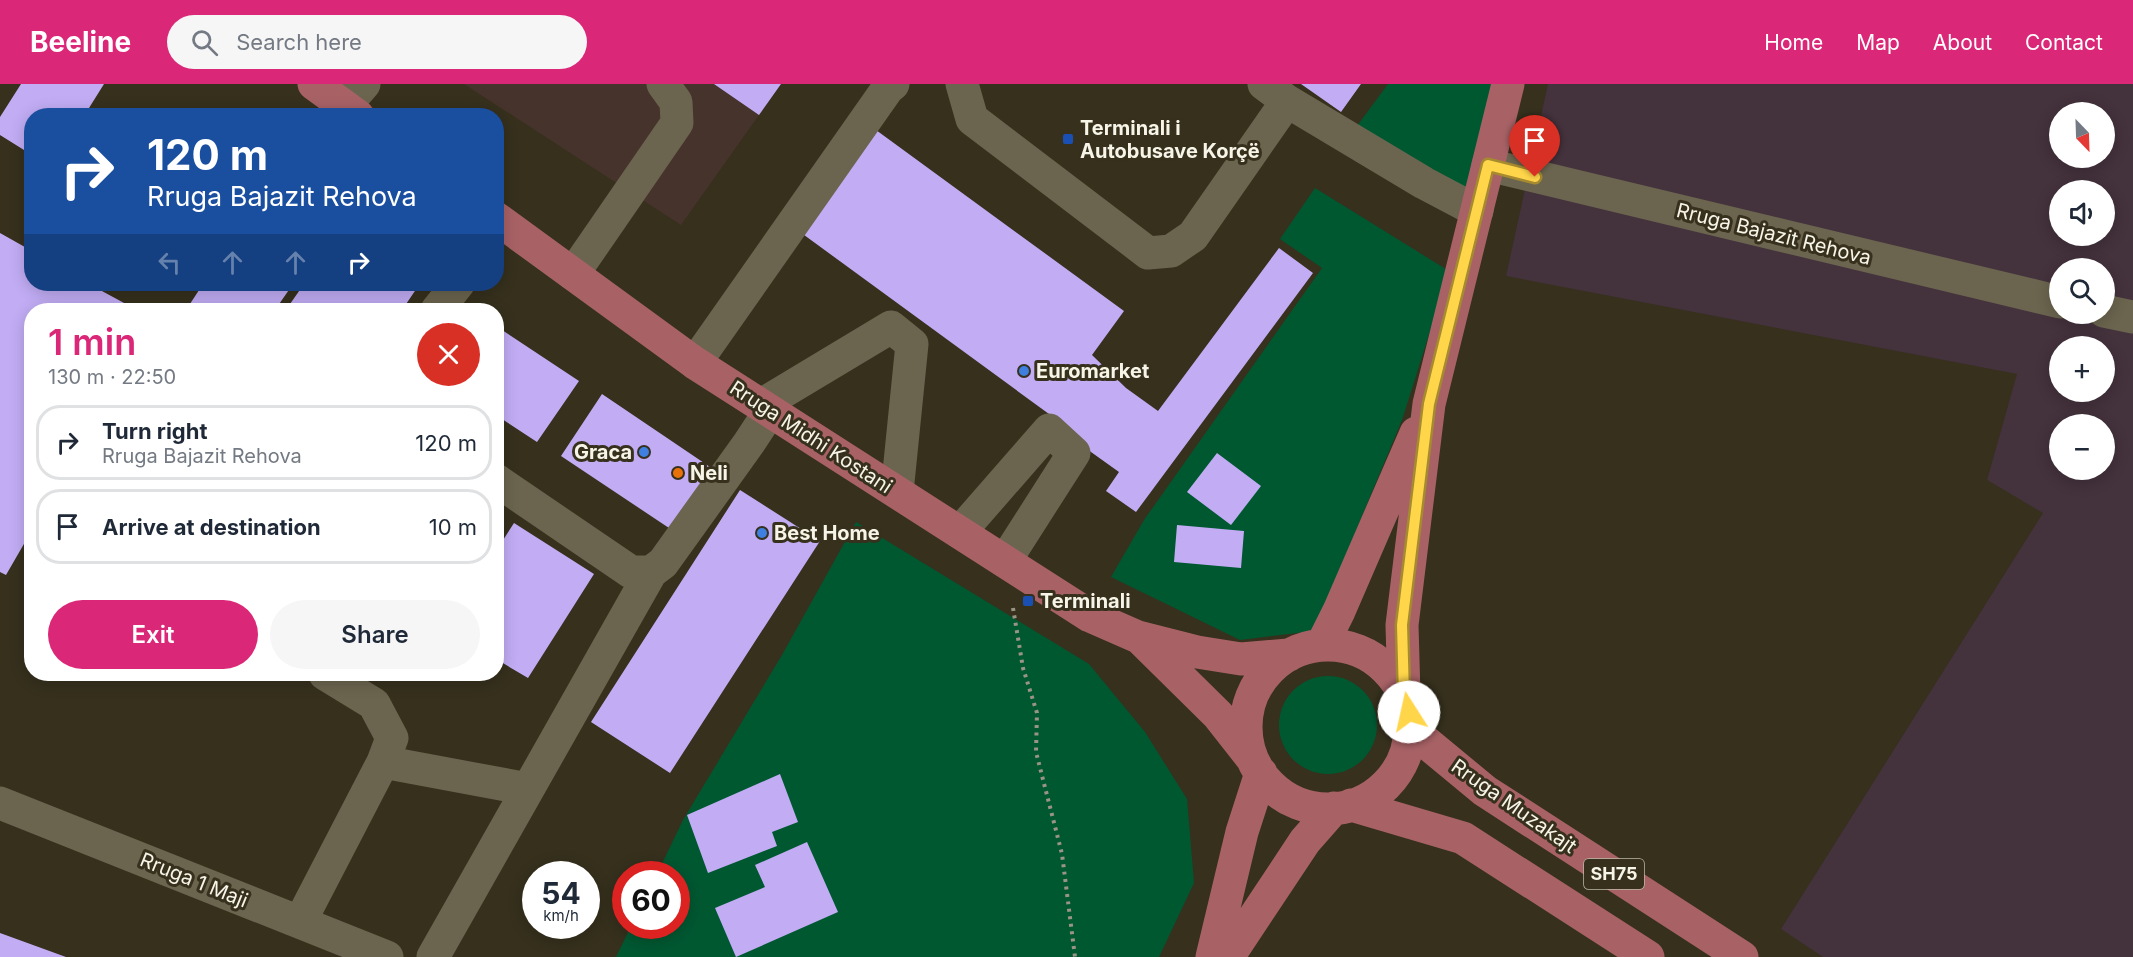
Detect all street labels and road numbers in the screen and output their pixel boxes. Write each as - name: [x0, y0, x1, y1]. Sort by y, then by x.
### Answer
- street label: Rruga Bajazit Rehova: [1674, 198, 1874, 270]
- street label: Rruga Midhi Kostani: [725, 376, 897, 498]
- street label: Rruga Muzakajt: [1447, 754, 1582, 858]
- street label: Rruga 1 Maji: [137, 848, 251, 912]
- road number: SH75: [1584, 859, 1644, 889]

